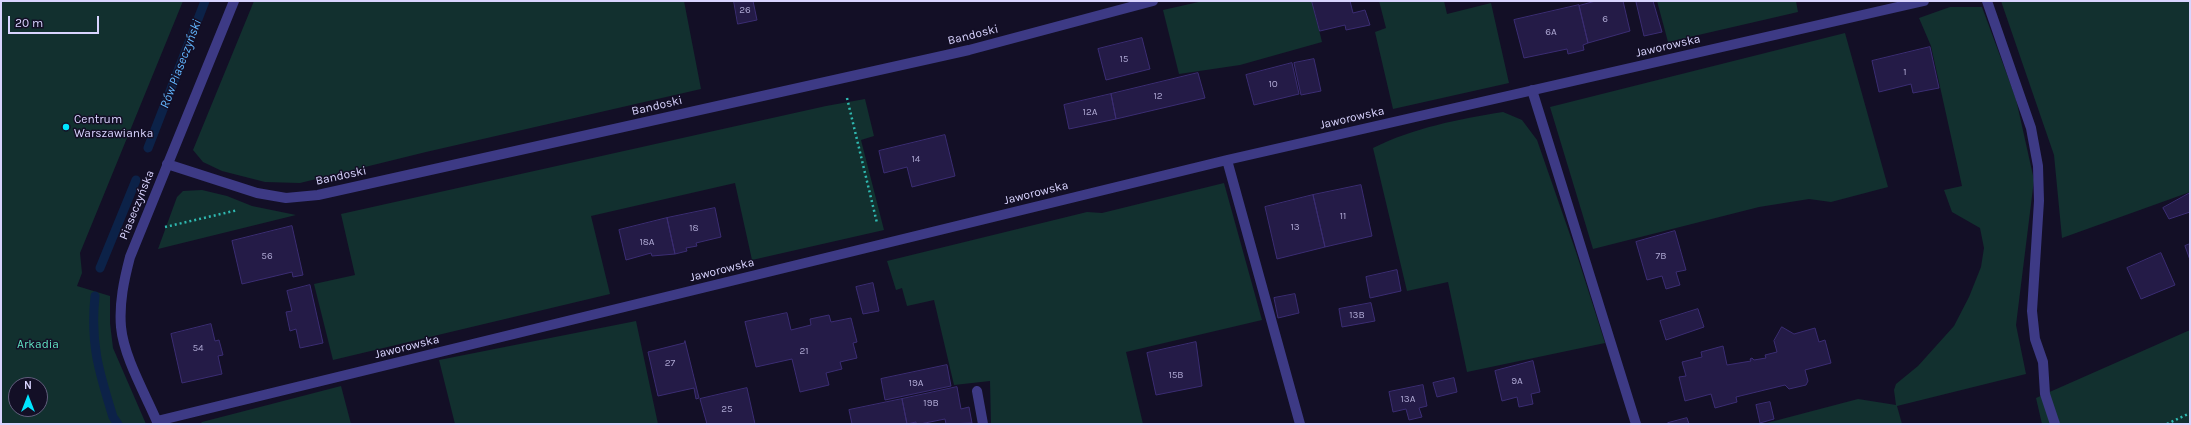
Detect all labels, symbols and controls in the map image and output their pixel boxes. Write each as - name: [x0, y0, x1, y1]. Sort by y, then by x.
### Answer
- house number: 26: [739, 4, 751, 16]
- scale bar: [10, 8, 101, 34]
- house number: 6: [1602, 13, 1608, 25]
- text: 20 m: [15, 16, 43, 30]
- water label: Rów Piaseczyński: [157, 17, 205, 111]
- street label: Bandoski: [946, 22, 1000, 48]
- house number: 6A: [1545, 26, 1557, 38]
- street label: Jaworowska: [1634, 32, 1702, 60]
- house number: 15: [1120, 53, 1128, 65]
- house number: 1: [1903, 66, 1907, 78]
- house number: 10: [1268, 78, 1278, 90]
- house number: 12: [1153, 90, 1163, 102]
- street label: Bandoski: [630, 93, 684, 119]
- street label: Jaworowska: [1318, 104, 1386, 132]
- house number: 12A: [1083, 106, 1097, 118]
- place label: Centrum Warszawianka: [74, 113, 153, 141]
- marker: Centrum Warszawianka: [61, 122, 71, 132]
- house number: 14: [912, 153, 920, 165]
- street label: Bandoski: [314, 164, 368, 188]
- street label: Piaseczyńska: [117, 168, 157, 242]
- street label: Jaworowska: [1002, 178, 1070, 208]
- house number: 11: [1340, 210, 1346, 222]
- house number: 13: [1290, 221, 1300, 233]
- house number: 18: [689, 222, 699, 234]
- house number: 18A: [639, 236, 655, 248]
- house number: 56: [261, 250, 273, 262]
- house number: 7B: [1656, 250, 1666, 262]
- street label: Jaworowska: [688, 255, 756, 285]
- house number: 13B: [1349, 309, 1365, 321]
- street label: Jaworowska: [373, 332, 441, 362]
- park label: Arkadia: [17, 338, 59, 352]
- house number: 54: [192, 342, 204, 354]
- house number: 21: [799, 345, 809, 357]
- house number: 27: [665, 357, 675, 369]
- house number: 15B: [1168, 369, 1184, 381]
- house number: 9A: [1511, 375, 1523, 387]
- north arrow: [8, 377, 48, 417]
- house number: 19A: [909, 377, 923, 389]
- text: N: [24, 379, 32, 392]
- house number: 13A: [1401, 393, 1415, 405]
- house number: 19B: [923, 397, 939, 409]
- house number: 25: [721, 403, 733, 415]

